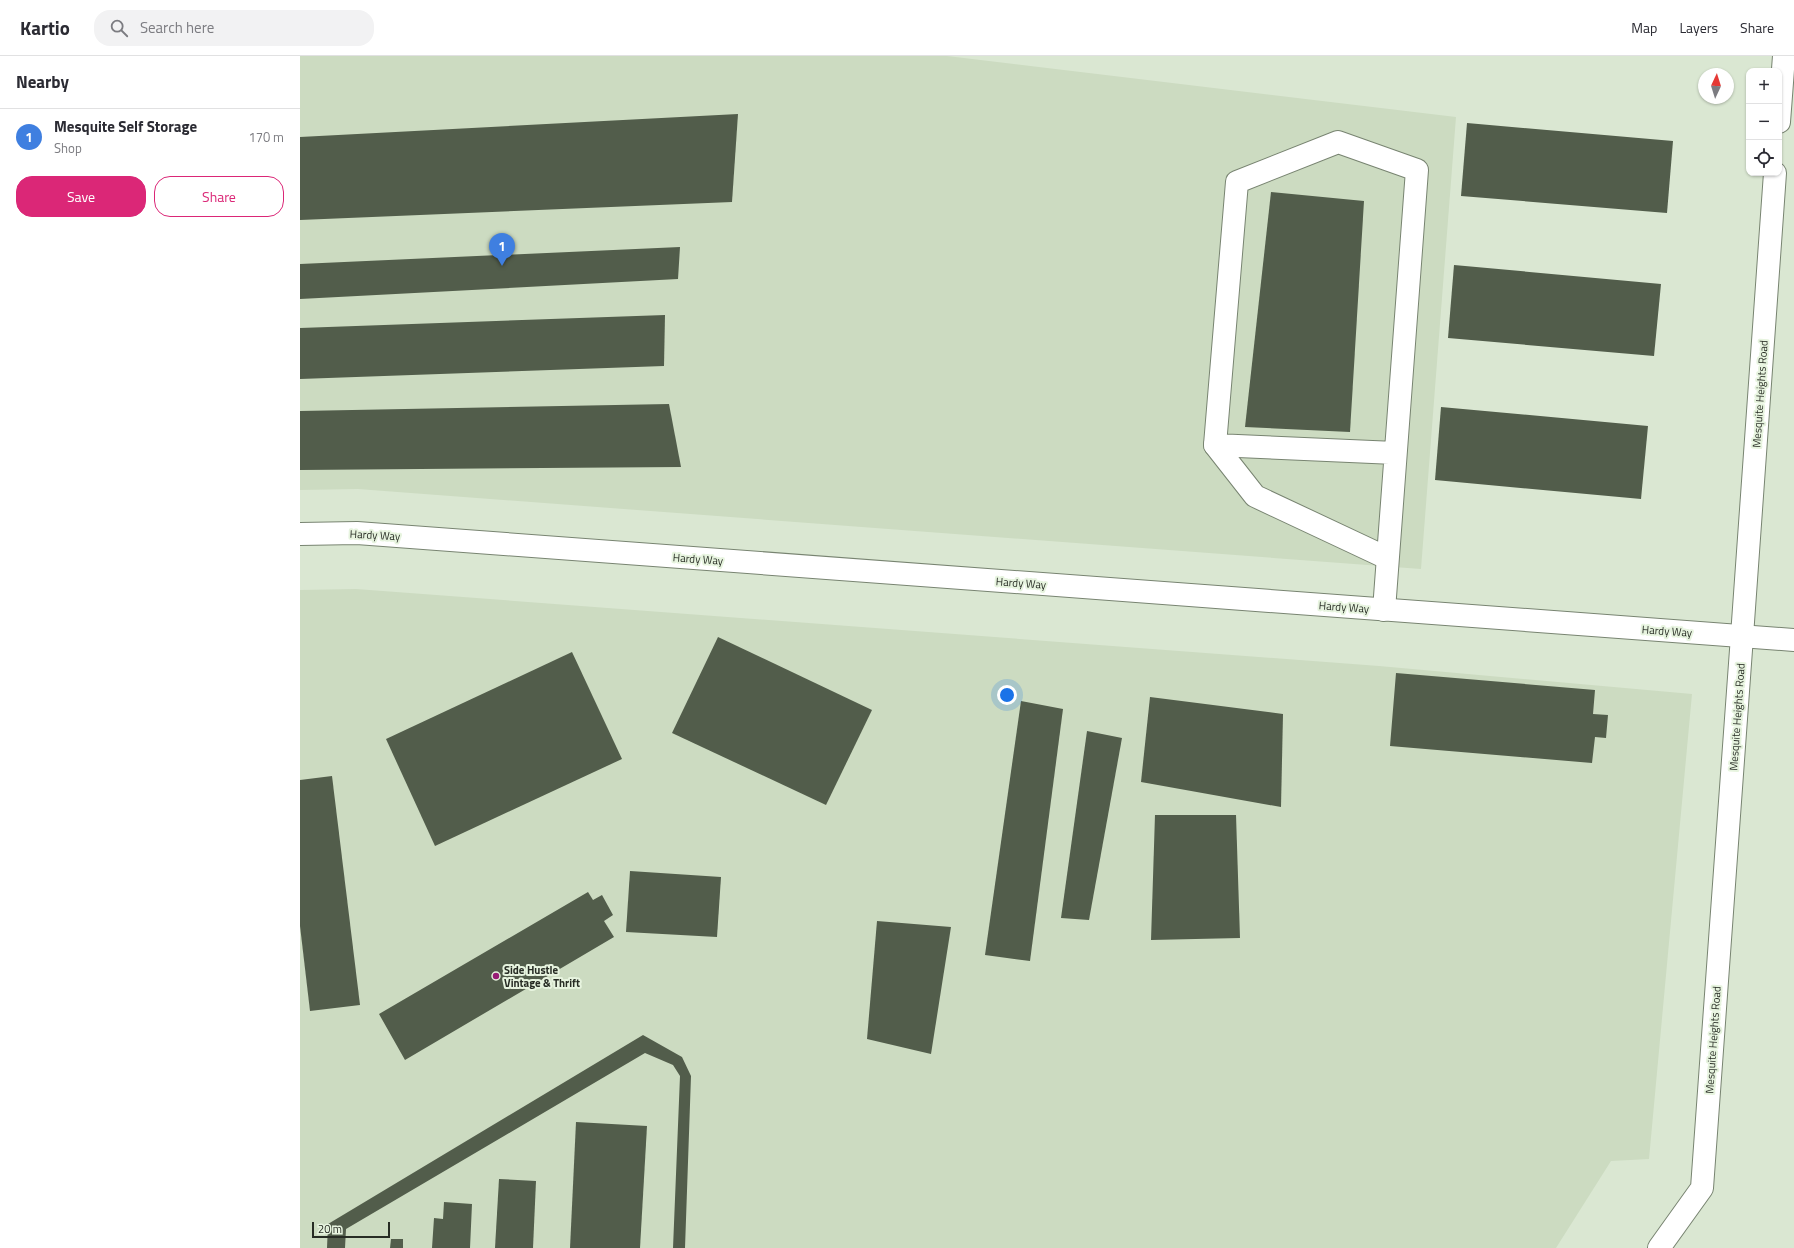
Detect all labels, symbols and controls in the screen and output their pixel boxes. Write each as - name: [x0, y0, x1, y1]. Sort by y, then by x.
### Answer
- search box: [94, 10, 374, 46]
- text: Kartio: [20, 13, 70, 42]
- text: Search here: [140, 16, 214, 39]
- icon: search: [108, 17, 130, 39]
- text: Map: [1631, 17, 1657, 38]
- text: Layers: [1679, 17, 1718, 38]
- text: Share: [1740, 17, 1774, 38]
- north arrow: [1698, 68, 1734, 104]
- map controls: [1746, 68, 1782, 176]
- button: +: [1746, 68, 1782, 104]
- text: Nearby: [16, 69, 69, 95]
- button: −: [1746, 104, 1782, 140]
- text: Mesquite Self Storage: [54, 115, 197, 138]
- text: 1: [25, 127, 33, 147]
- text: 170 m: [248, 127, 284, 147]
- text: Shop: [54, 138, 82, 158]
- button: locate: [1746, 140, 1782, 176]
- button: Save: [16, 176, 146, 217]
- button: Share: [154, 176, 284, 217]
- pin: 1: [489, 233, 515, 266]
- street label: Mesquite Heights Road: [1748, 339, 1772, 448]
- street label: Hardy Way: [349, 526, 401, 544]
- street label: Hardy Way: [672, 549, 724, 569]
- street label: Hardy Way: [995, 573, 1047, 593]
- street label: Hardy Way: [1318, 597, 1370, 617]
- street label: Hardy Way: [1641, 621, 1693, 641]
- street label: Mesquite Heights Road: [1725, 662, 1749, 771]
- your location: [997, 685, 1017, 705]
- place label: Side Hustle Vintage & Thrift: [504, 962, 580, 991]
- marker: Side Hustle Vintage & Thrift: [491, 971, 501, 981]
- street label: Mesquite Heights Road: [1701, 985, 1725, 1094]
- scale bar: [312, 1220, 390, 1239]
- text: 20 m: [318, 1221, 342, 1237]

